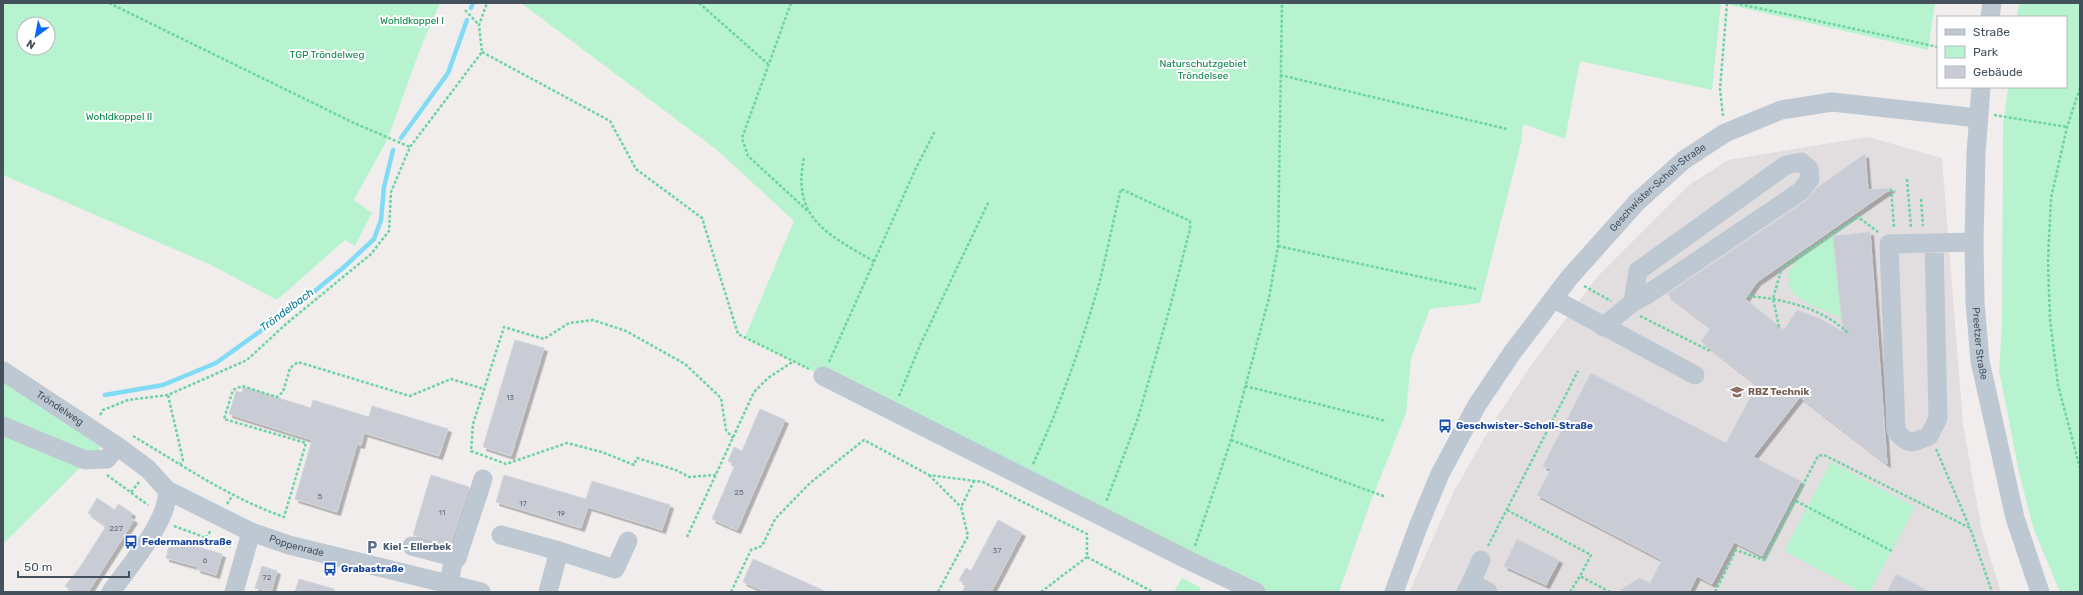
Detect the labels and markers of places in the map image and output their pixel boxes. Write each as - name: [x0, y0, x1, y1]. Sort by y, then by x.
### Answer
- school or university icon: RBZ Technik: [1729, 384, 1745, 400]
- place label: RBZ Technik: [1748, 386, 1809, 398]
- bus stop icon: Geschwister-Scholl-Straße: [1437, 418, 1453, 434]
- place label: Geschwister-Scholl-Straße: [1456, 420, 1593, 432]
- bus stop icon: Federmannstraße: [123, 534, 139, 550]
- place label: Federmannstraße: [142, 536, 232, 548]
- parking icon: Kiel - Ellerbek: [364, 539, 380, 555]
- place label: Kiel - Ellerbek: [383, 541, 451, 553]
- bus stop icon: Grabastraße: [322, 561, 338, 577]
- place label: Grabastraße: [341, 563, 404, 575]

